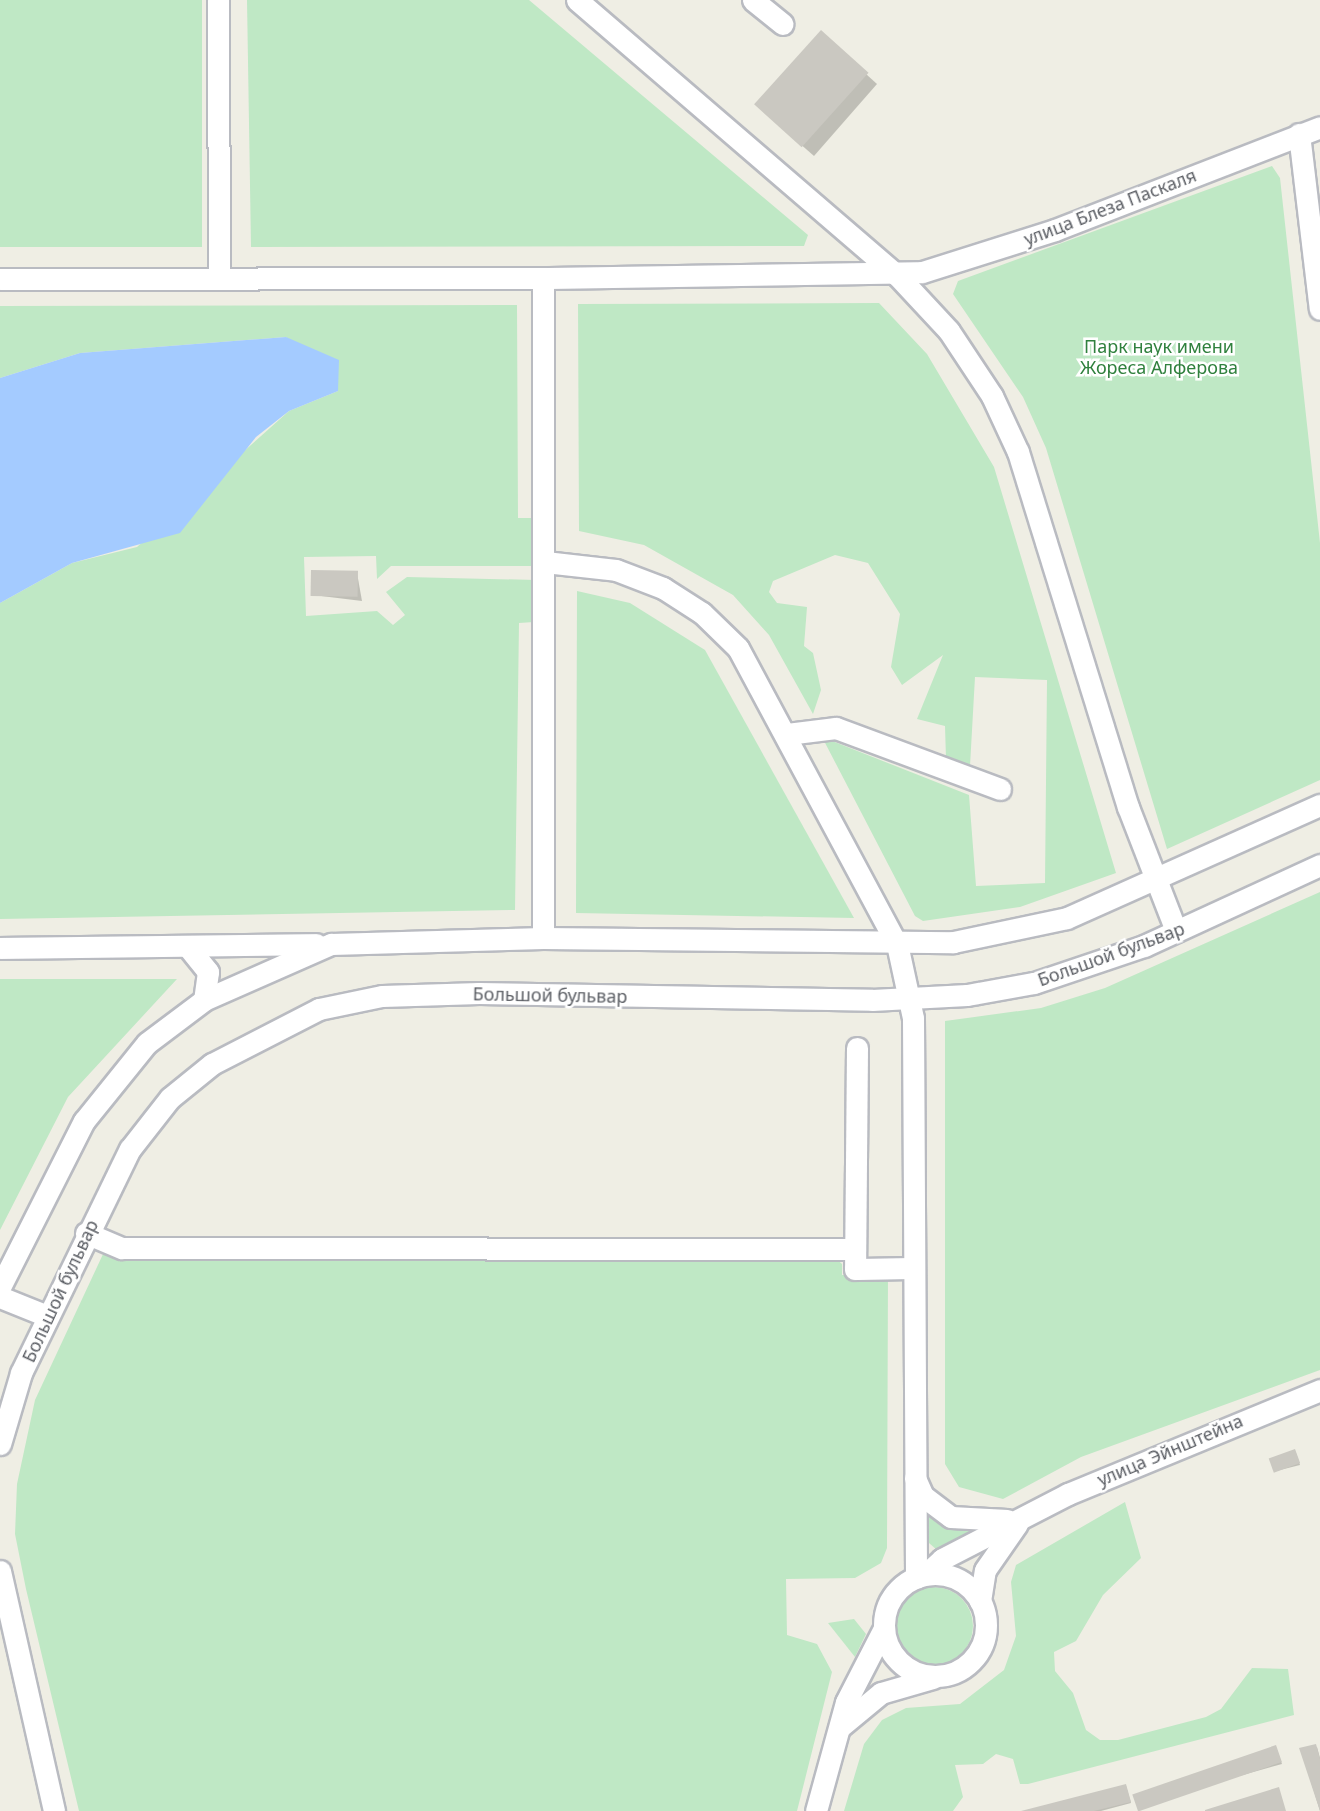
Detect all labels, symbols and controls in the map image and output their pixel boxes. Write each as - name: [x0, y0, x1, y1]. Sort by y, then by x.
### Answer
- street label: улица Блеза Паскаля: [1021, 164, 1199, 250]
- park label: Парк наук имени Жореса Алферова: [1080, 336, 1238, 378]
- street label: Большой бульвар: [1035, 917, 1187, 991]
- street label: Большой бульвар: [472, 983, 628, 1007]
- street label: Большой бульвар: [18, 1216, 102, 1366]
- street label: улица Эйнштейна: [1094, 1410, 1246, 1490]

